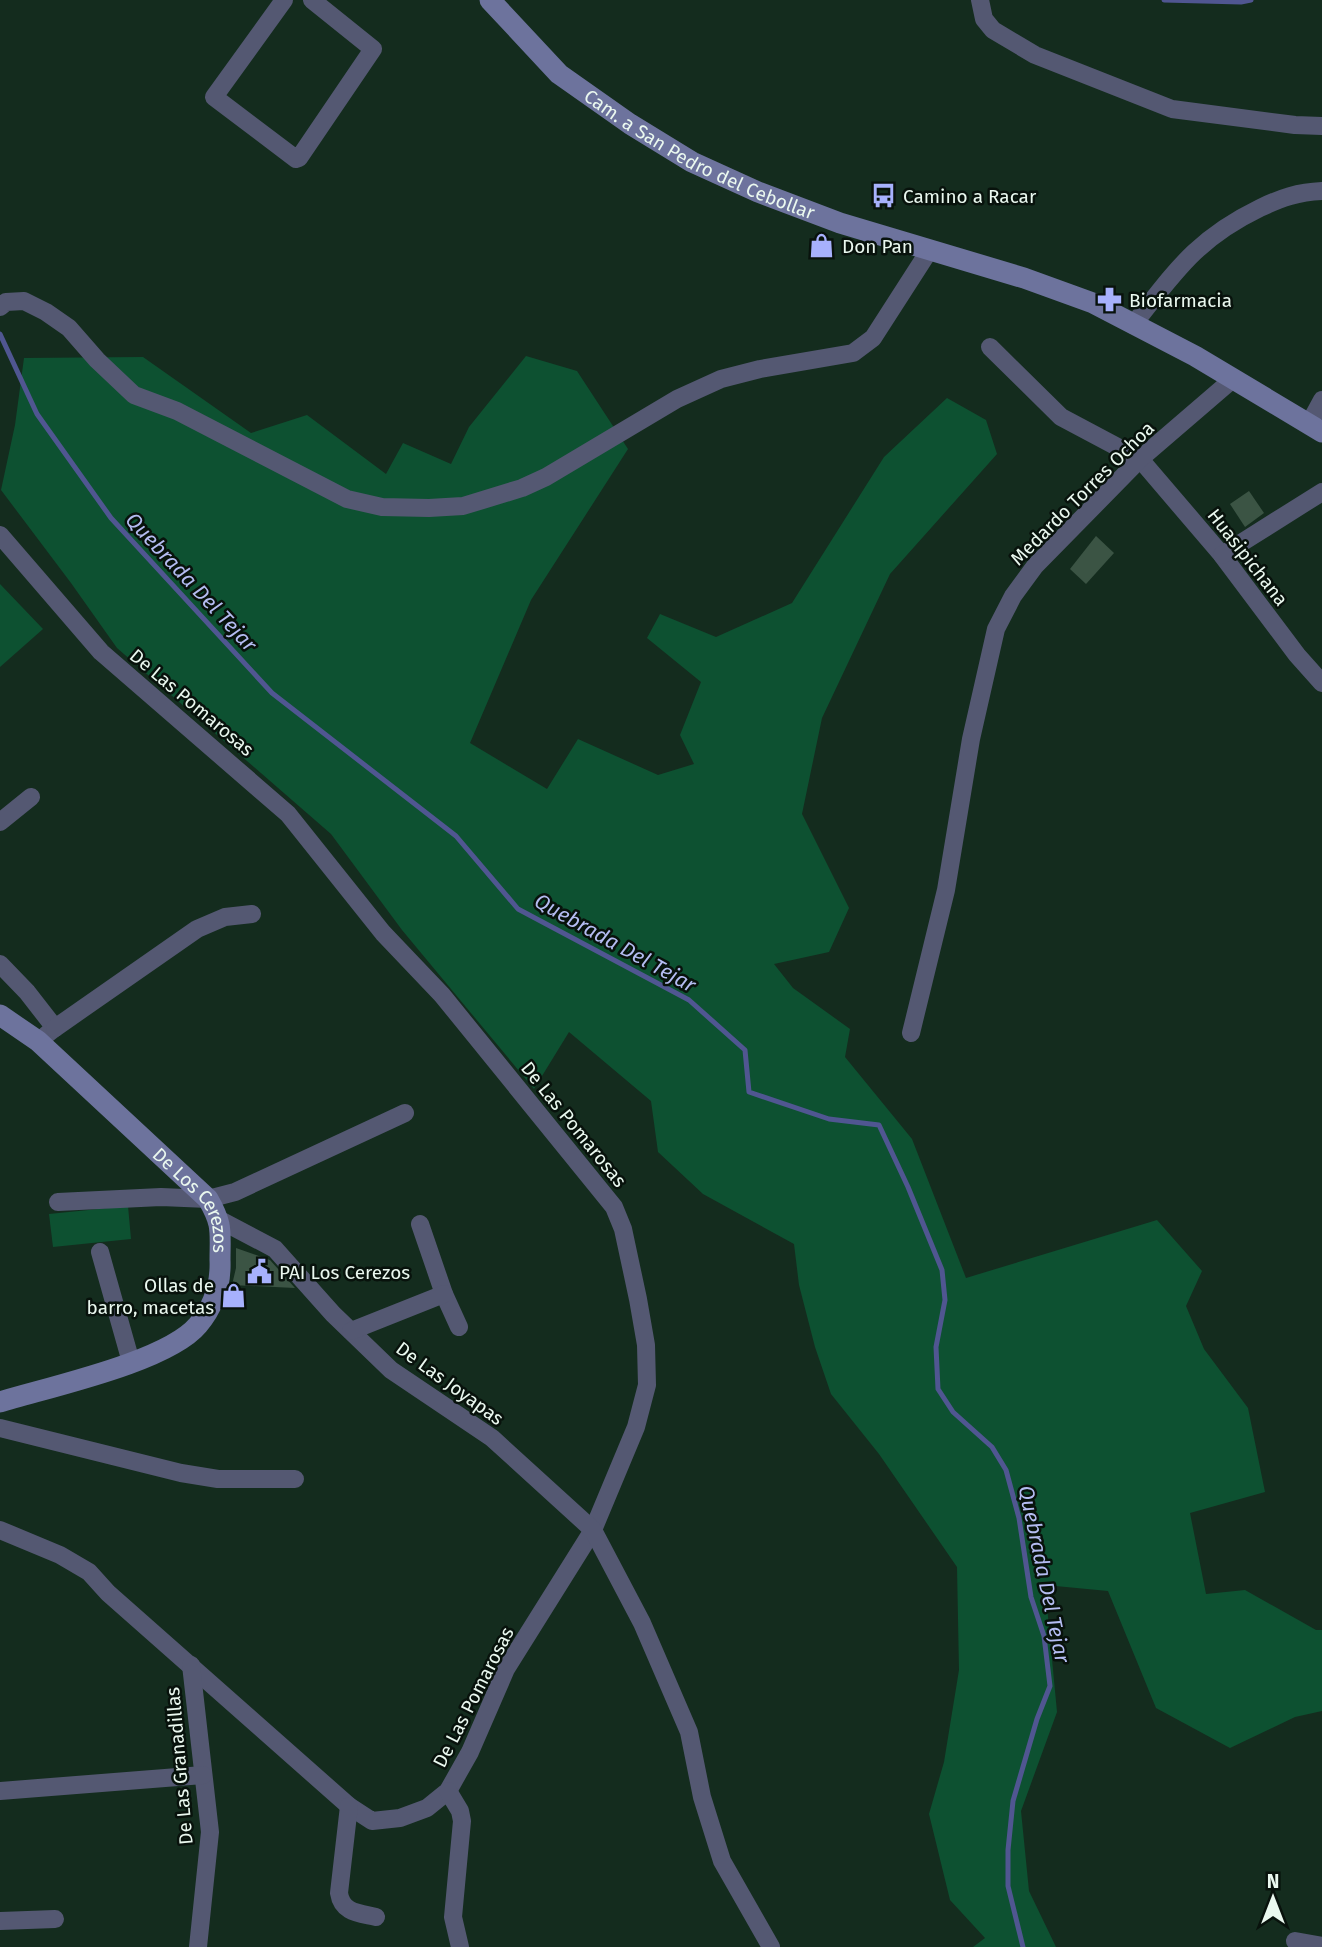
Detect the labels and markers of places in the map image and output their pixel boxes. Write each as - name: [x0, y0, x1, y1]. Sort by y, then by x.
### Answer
- bus stop icon: Camino a Racar: [869, 182, 897, 210]
- place label: Camino a Racar: [903, 185, 1037, 208]
- shop icon: Don Pan: [808, 232, 836, 260]
- place label: Don Pan: [842, 235, 913, 258]
- pharmacy icon: Biofarmacia: [1095, 286, 1123, 314]
- place label: Biofarmacia: [1129, 289, 1232, 312]
- public building icon: PAI Los Cerezos: [245, 1258, 273, 1286]
- place label: PAI Los Cerezos: [279, 1261, 410, 1284]
- place label: Ollas de barro, macetas: [87, 1274, 214, 1319]
- shop icon: Ollas de barro, macetas: [220, 1282, 248, 1310]

